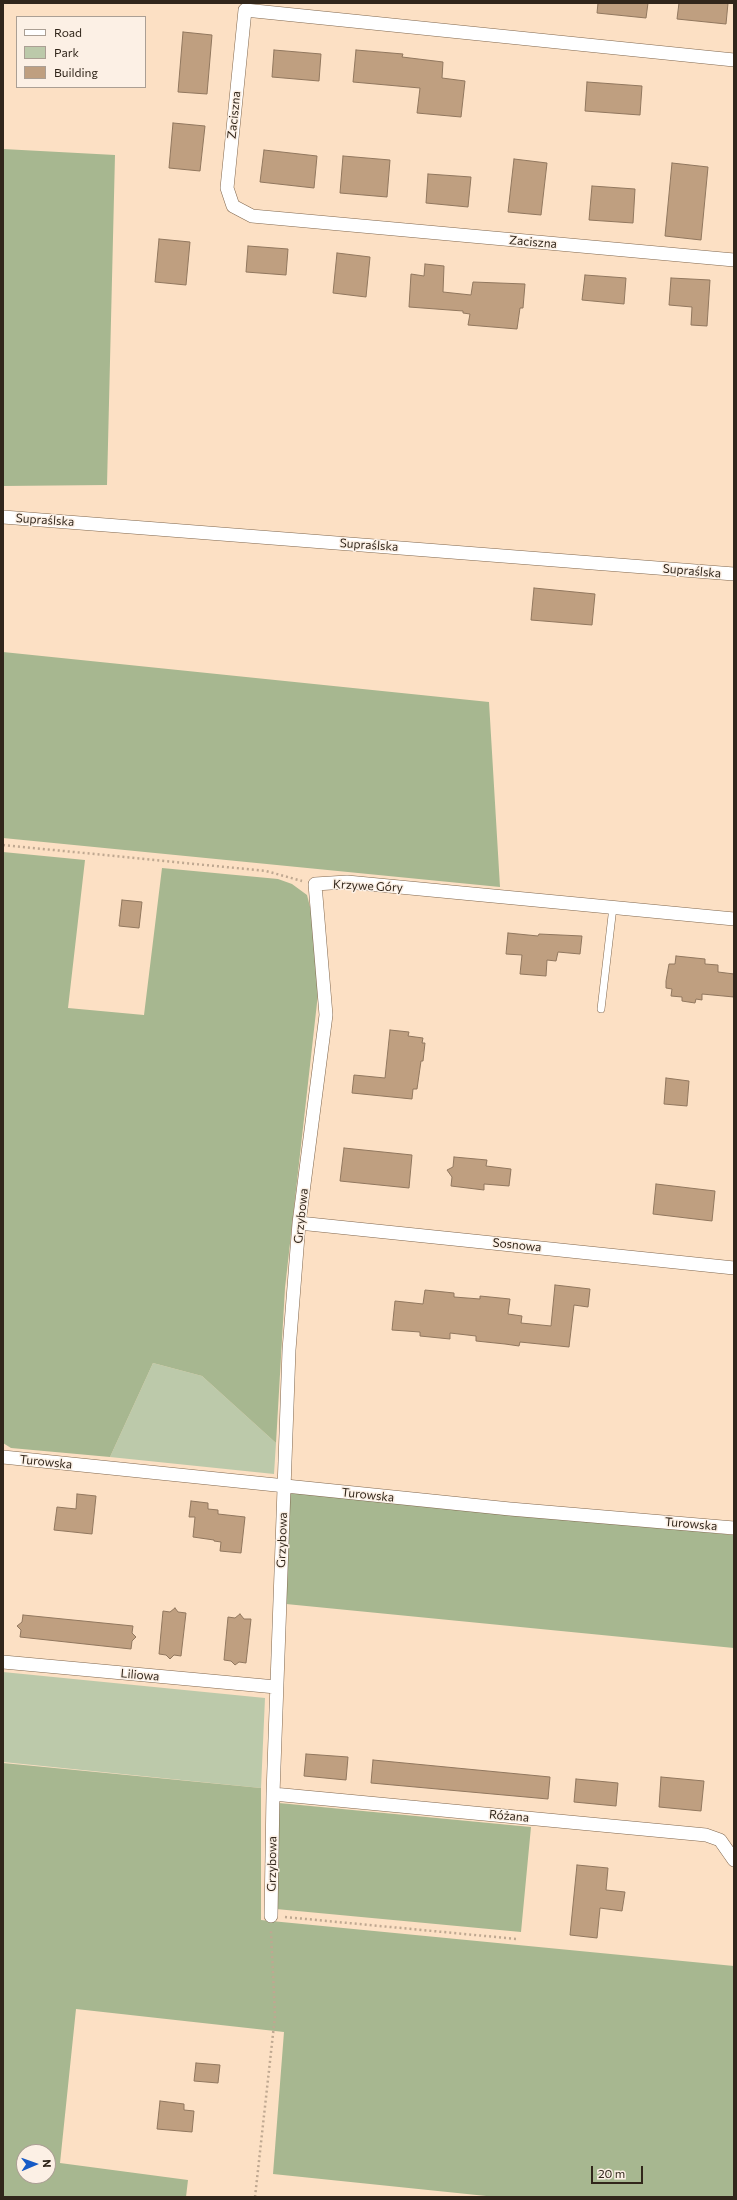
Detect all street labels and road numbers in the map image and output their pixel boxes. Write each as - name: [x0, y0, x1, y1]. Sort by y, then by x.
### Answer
- street label: Zaciszna: [224, 90, 244, 140]
- street label: Zaciszna: [508, 233, 558, 251]
- street label: Supraślska: [15, 511, 75, 529]
- street label: Supraślska: [339, 536, 399, 554]
- street label: Supraślska: [662, 561, 722, 581]
- street label: Krzywe Góry: [333, 877, 403, 895]
- street label: Grzybowa: [291, 1188, 311, 1244]
- street label: Sosnowa: [492, 1235, 542, 1255]
- street label: Turowska: [19, 1452, 73, 1472]
- street label: Turowska: [341, 1485, 395, 1505]
- street label: Grzybowa: [274, 1512, 290, 1568]
- street label: Turowska: [664, 1515, 718, 1533]
- street label: Liliowa: [120, 1666, 160, 1684]
- street label: Różana: [488, 1807, 530, 1825]
- street label: Grzybowa: [264, 1836, 280, 1892]

